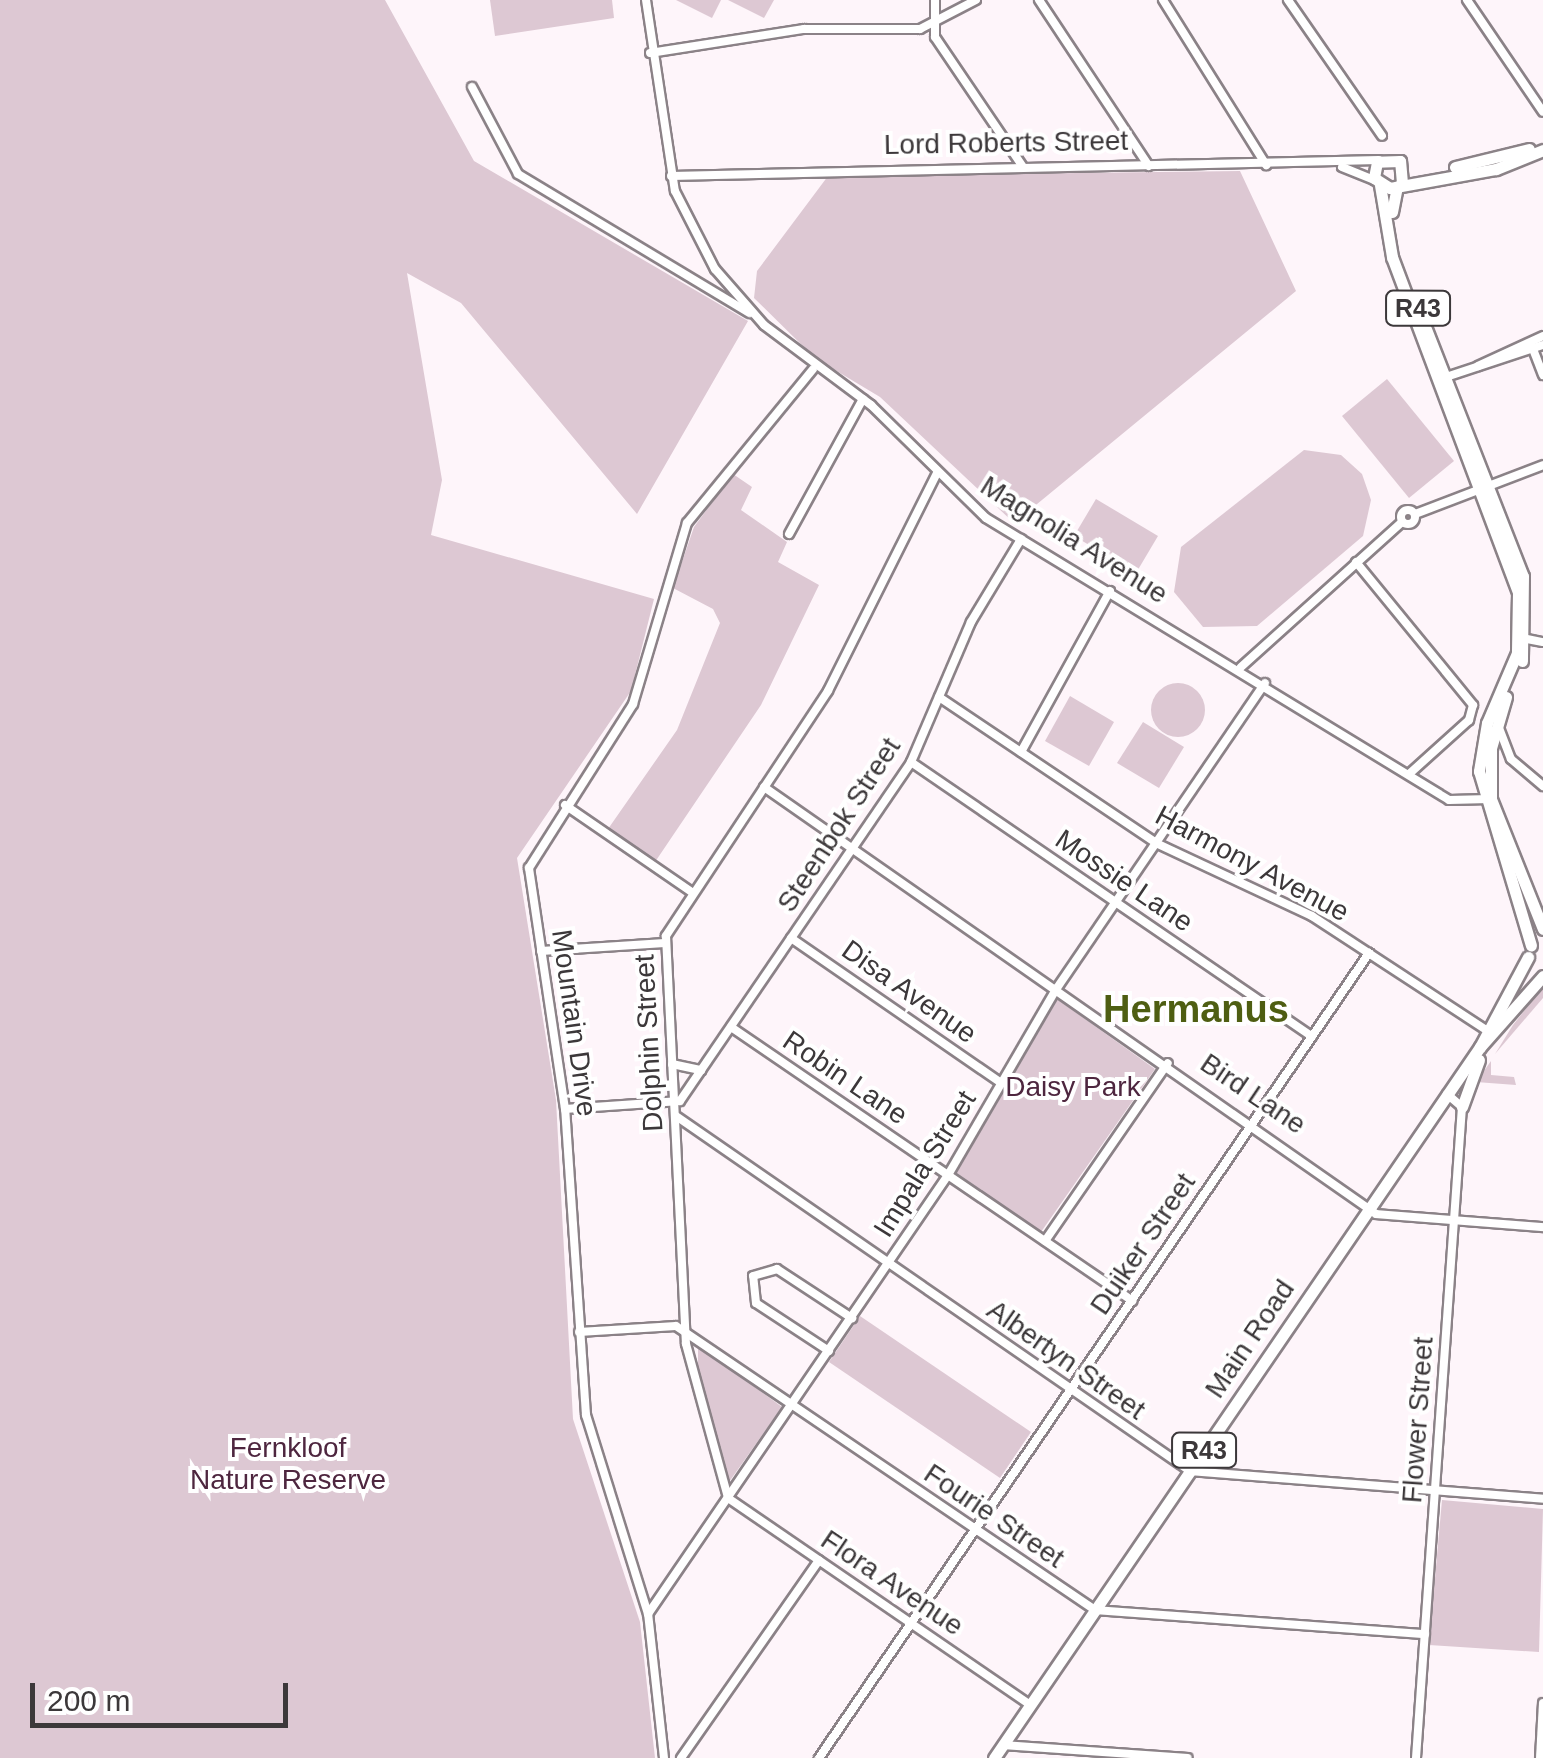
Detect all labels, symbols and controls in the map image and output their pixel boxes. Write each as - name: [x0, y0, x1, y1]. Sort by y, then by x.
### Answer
- street label: Lord Roberts Street: [884, 124, 1128, 162]
- road number: R43: [1383, 288, 1453, 328]
- street label: Magnolia Avenue: [974, 469, 1174, 611]
- street label: Steenbok Street: [770, 732, 908, 918]
- street label: Harmony Avenue: [1149, 799, 1355, 929]
- street label: Mossie Lane: [1049, 823, 1199, 939]
- street label: Mountain Drive: [544, 927, 604, 1119]
- street label: Disa Avenue: [835, 933, 983, 1051]
- street label: Dolphin Street: [628, 954, 670, 1132]
- district label: Hermanus: [1103, 987, 1289, 1033]
- street label: Robin Lane: [776, 1024, 914, 1132]
- street label: Bird Lane: [1194, 1047, 1312, 1141]
- park label: Daisy Park: [1005, 1070, 1141, 1104]
- street label: Impala Street: [867, 1084, 983, 1244]
- street label: Duiker Street: [1083, 1167, 1203, 1321]
- street label: Main Road: [1198, 1273, 1302, 1405]
- street label: Albertyn Street: [981, 1293, 1151, 1427]
- street label: Flower Street: [1395, 1336, 1441, 1504]
- road number: R43: [1169, 1430, 1239, 1470]
- park label: Fernkloof Nature Reserve: [190, 1431, 386, 1497]
- street label: Fourie Street: [918, 1457, 1070, 1575]
- street label: Flora Avenue: [814, 1523, 970, 1643]
- scale bar: [35, 1663, 292, 1725]
- text: 200 m: [47, 1684, 130, 1717]

